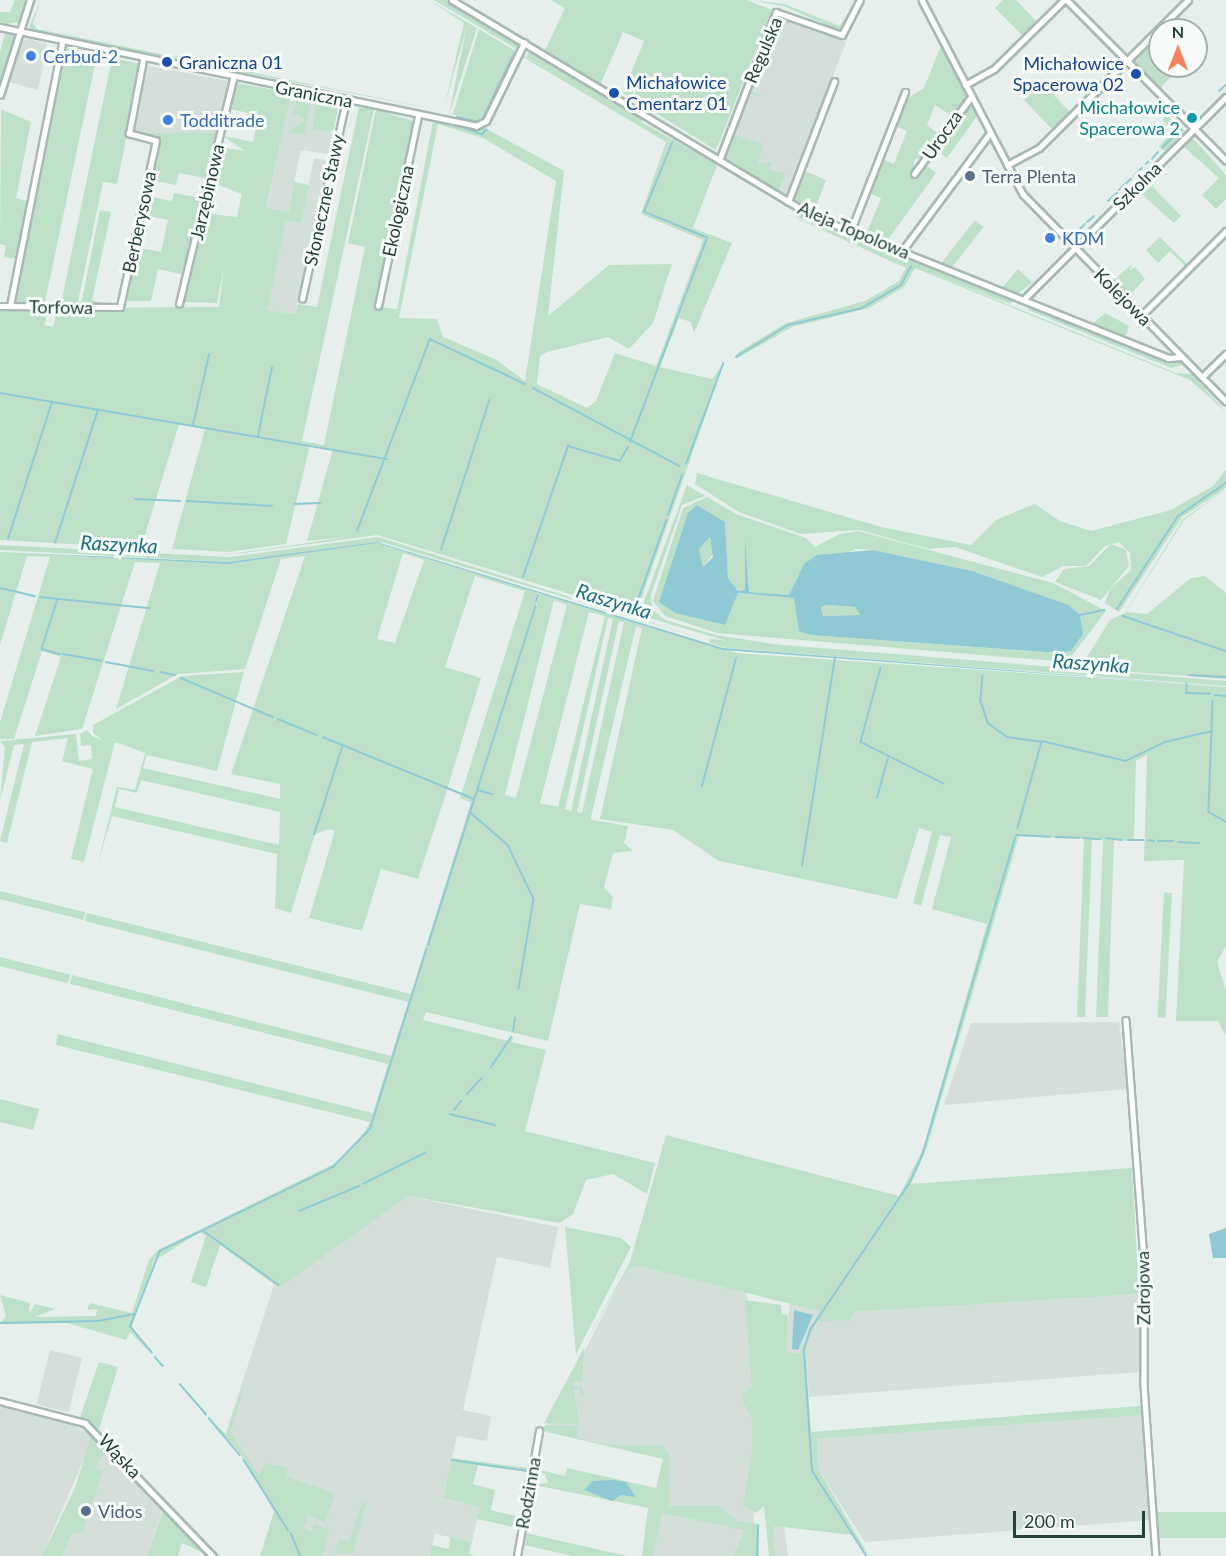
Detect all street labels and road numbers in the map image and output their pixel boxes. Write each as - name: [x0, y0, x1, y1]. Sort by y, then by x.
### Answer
- street label: Regulska: [739, 14, 787, 86]
- street label: Graniczna: [273, 76, 355, 112]
- street label: Urocza: [917, 106, 967, 164]
- street label: Słoneczne Stawy: [300, 132, 348, 268]
- street label: Jarzębinowa: [185, 142, 229, 242]
- street label: Szkolna: [1108, 157, 1166, 215]
- street label: Ekologiczna: [378, 163, 418, 259]
- street label: Berberysowa: [118, 169, 160, 275]
- street label: Aleja Topolowa: [795, 197, 913, 263]
- street label: Kolejowa: [1090, 264, 1156, 330]
- street label: Torfowa: [29, 296, 93, 318]
- street label: Zdrojowa: [1132, 1251, 1154, 1325]
- street label: Wąska: [94, 1429, 146, 1483]
- street label: Rodzinna: [511, 1455, 545, 1531]

